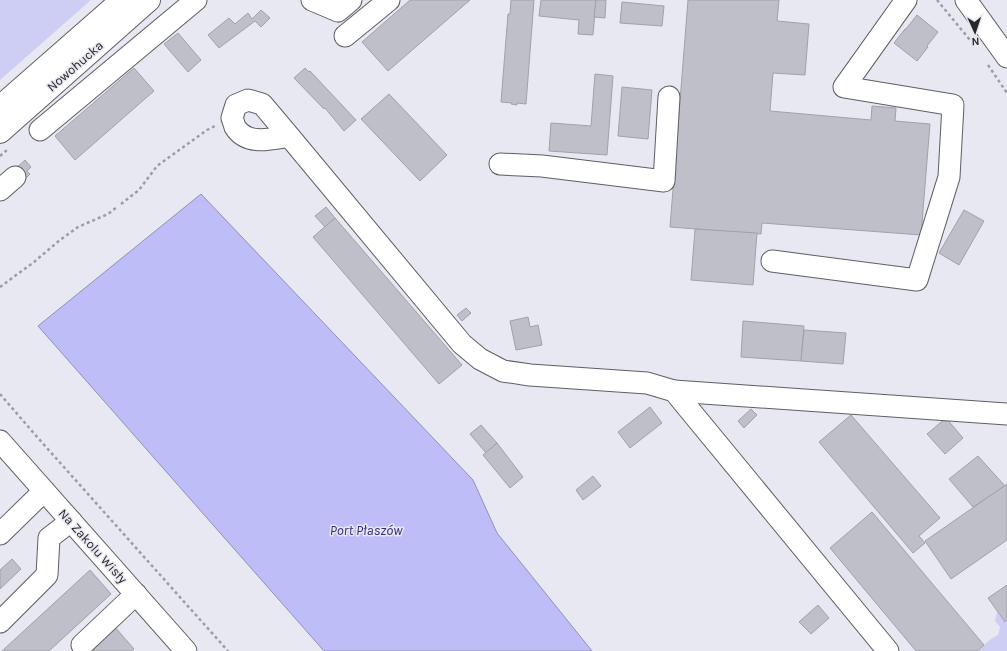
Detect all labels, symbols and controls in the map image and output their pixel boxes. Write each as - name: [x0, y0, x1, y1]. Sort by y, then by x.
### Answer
- north arrow: [955, 12, 995, 52]
- text: N: [971, 35, 980, 48]
- street label: Nowohucka: [44, 38, 106, 94]
- street label: Na Zakolu Wisły: [56, 506, 130, 586]
- water label: Port Płaszów: [330, 522, 403, 539]

